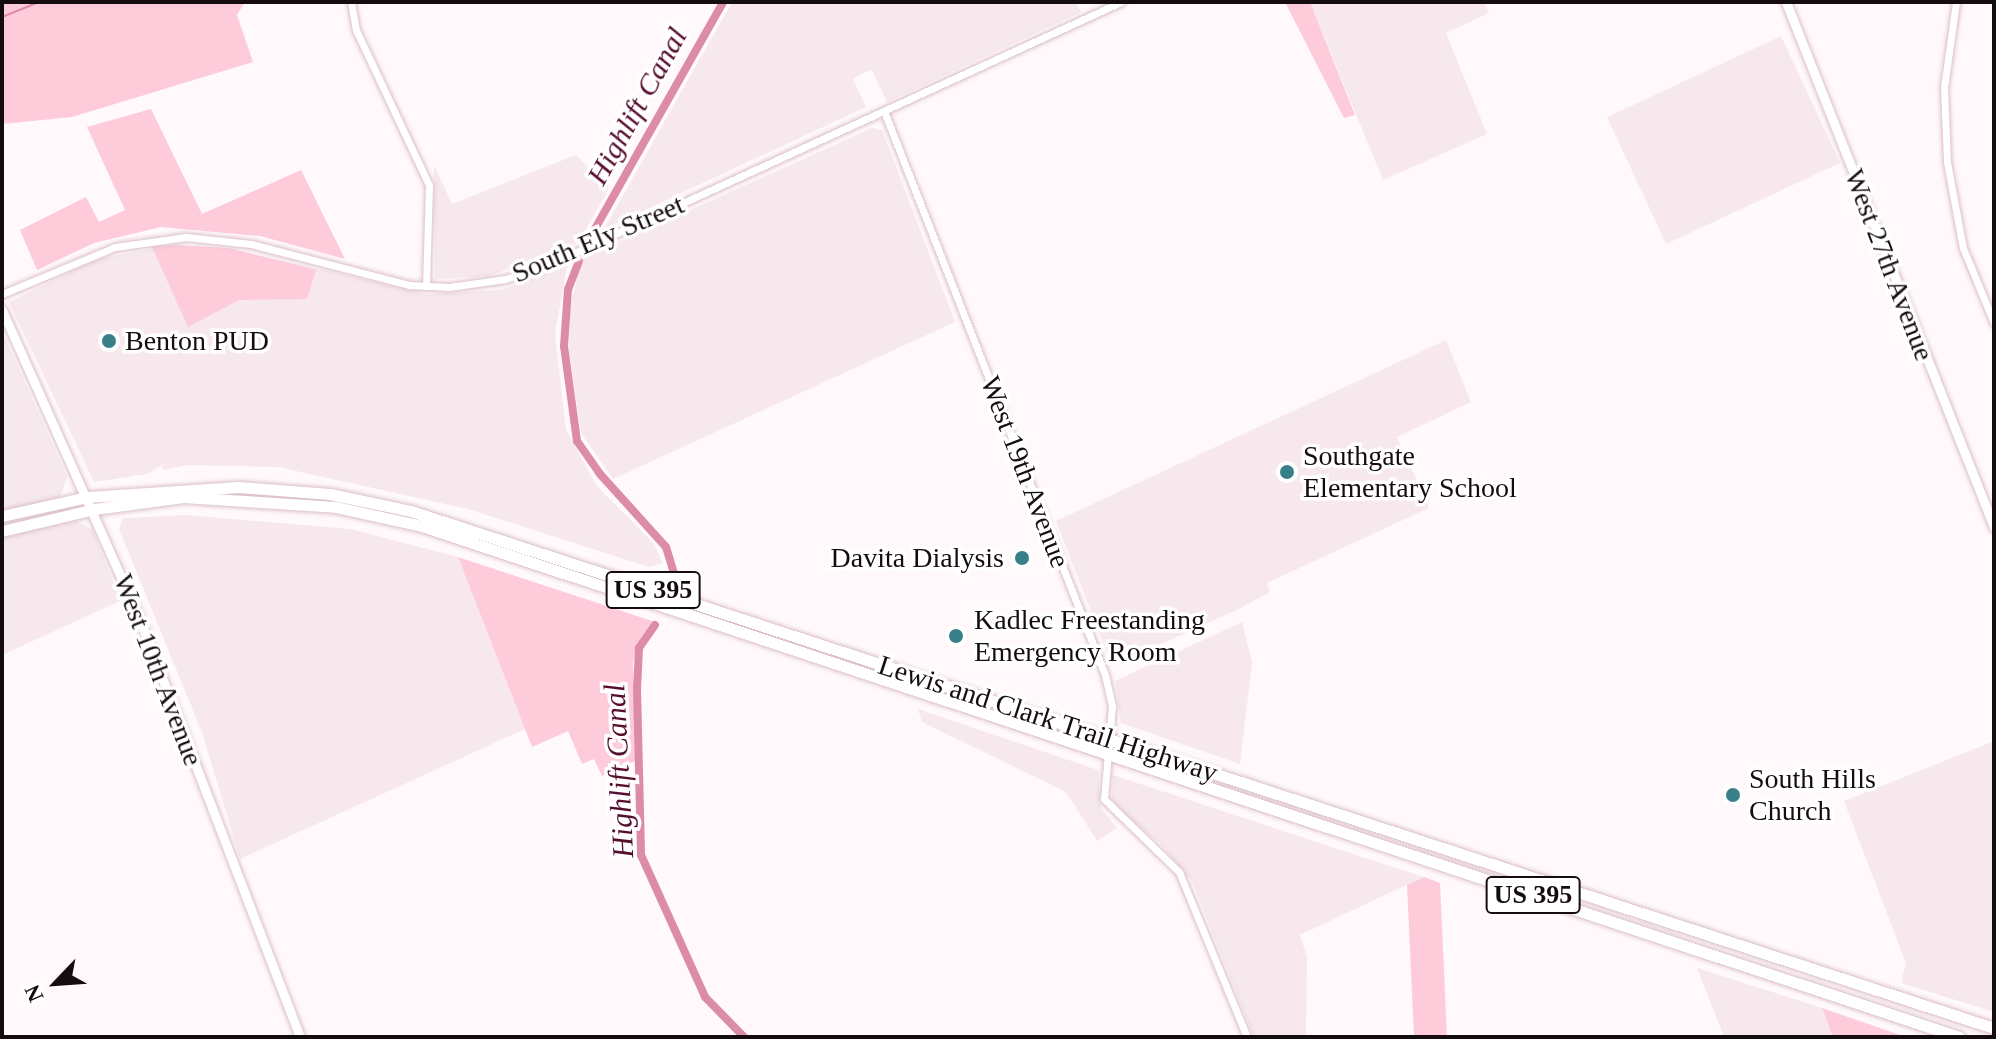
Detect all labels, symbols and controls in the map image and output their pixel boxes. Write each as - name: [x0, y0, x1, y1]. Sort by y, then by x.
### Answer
- water label: Highlift Canal: [579, 21, 695, 191]
- street label: West 27th Avenue: [1837, 164, 1941, 366]
- street label: South Ely Street: [507, 188, 689, 290]
- place label: Benton PUD: [125, 324, 269, 358]
- marker: Benton PUD: [100, 332, 118, 350]
- street label: West 19th Avenue: [973, 371, 1077, 573]
- place label: Southgate Elementary School: [1303, 439, 1517, 505]
- marker: Southgate Elementary School: [1278, 463, 1296, 481]
- place label: Davita Dialysis: [831, 541, 1004, 575]
- marker: Davita Dialysis: [1011, 547, 1033, 569]
- road number: US 395: [605, 568, 701, 612]
- street label: West 10th Avenue: [106, 569, 210, 771]
- place label: Kadlec Freestanding Emergency Room: [974, 603, 1205, 669]
- marker: Kadlec Freestanding Emergency Room: [945, 625, 967, 647]
- street label: Lewis and Clark Trail Highway: [874, 648, 1222, 790]
- water label: Highlift Canal: [596, 683, 642, 859]
- place label: South Hills Church: [1749, 762, 1876, 828]
- marker: South Hills Church: [1724, 786, 1742, 804]
- road number: US 395: [1485, 873, 1581, 917]
- north arrow: [16, 943, 96, 1023]
- text: N: [19, 981, 48, 1006]

